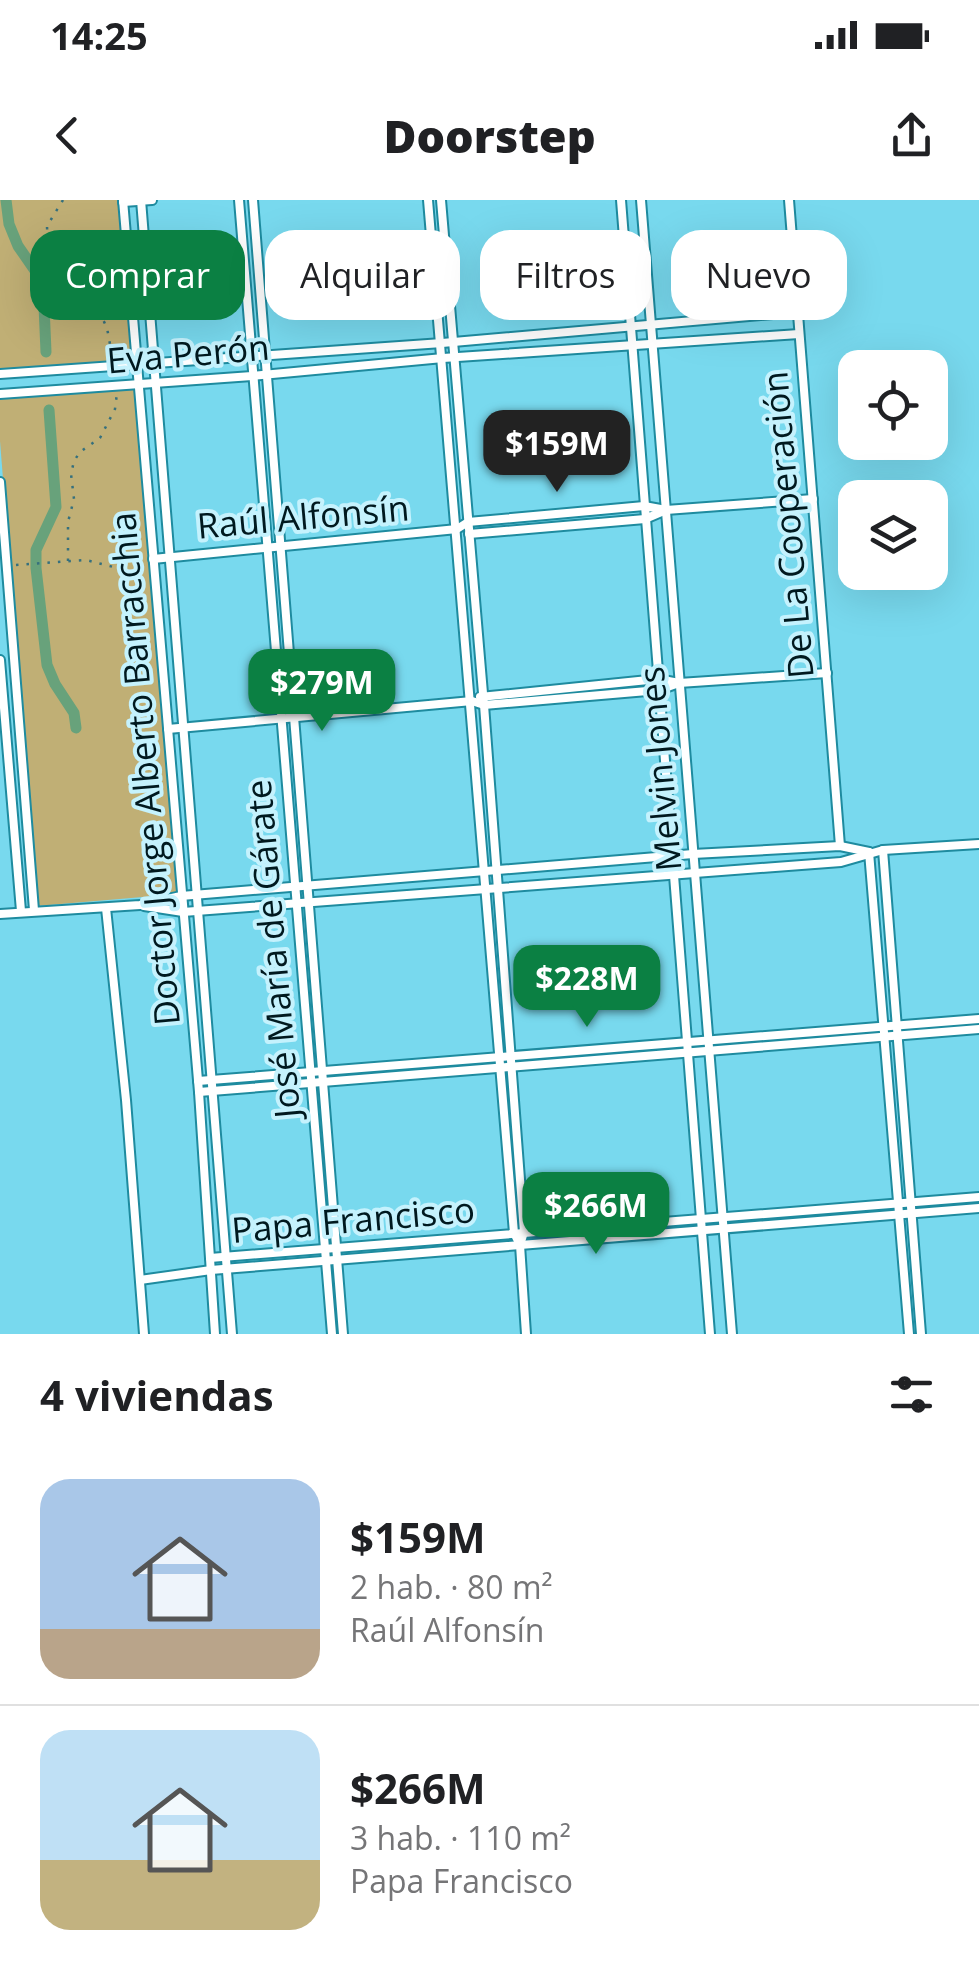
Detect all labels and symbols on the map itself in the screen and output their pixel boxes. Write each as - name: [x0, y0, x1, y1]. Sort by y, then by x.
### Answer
- street label: Eva Perón: [105, 322, 271, 384]
- street label: De La Cooperación: [750, 370, 824, 680]
- pin: $159M: [487, 410, 627, 495]
- street label: Raúl Alfonsín: [195, 483, 411, 549]
- street label: Doctor Jorge Alberto Barracchia: [98, 510, 190, 1028]
- pin: $279M: [252, 649, 392, 734]
- street label: Melvin Jones: [627, 665, 691, 873]
- street label: José María de Gárate: [234, 778, 310, 1123]
- pin: $228M: [517, 945, 657, 1030]
- pin: $266M: [526, 1172, 666, 1257]
- street label: Papa Francisco: [229, 1185, 477, 1253]

